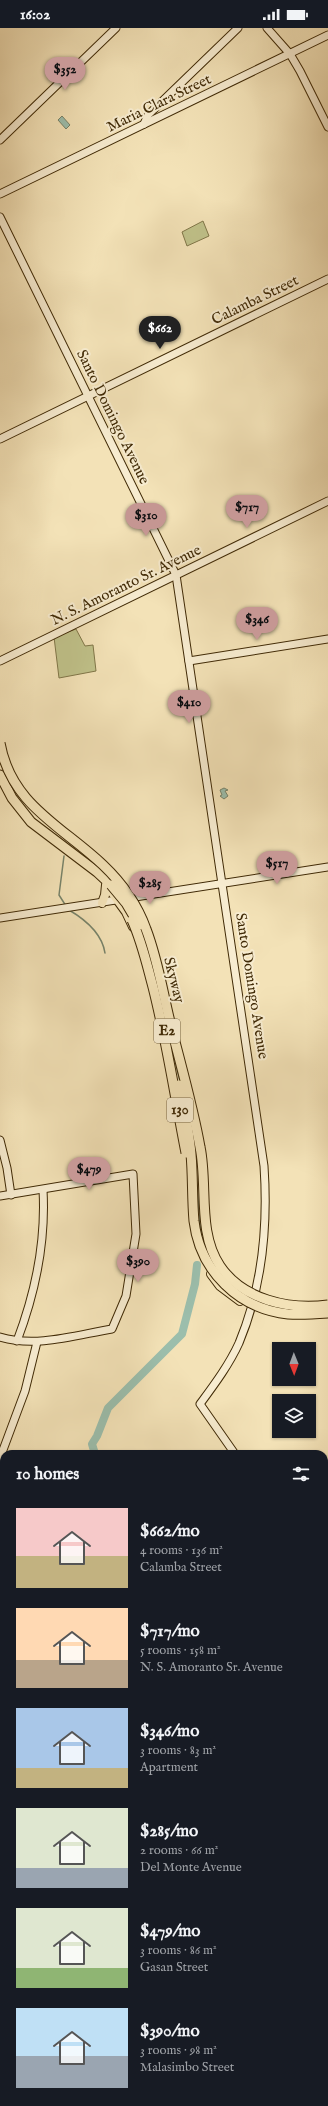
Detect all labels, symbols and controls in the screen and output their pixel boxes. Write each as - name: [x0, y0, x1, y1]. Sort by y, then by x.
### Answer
- text: 16:02: [20, 5, 50, 24]
- pin: $352: [41, 57, 89, 91]
- text: $352: [54, 61, 76, 78]
- street label: Maria Clara Street: [104, 70, 214, 136]
- street label: Calamba Street: [208, 271, 302, 329]
- pin: $662: [136, 316, 184, 350]
- text: $662: [148, 320, 172, 337]
- street label: Santo Domingo Avenue: [72, 347, 154, 488]
- pin: $717: [223, 495, 271, 529]
- text: $717: [235, 499, 259, 516]
- pin: $310: [122, 503, 170, 537]
- text: $310: [134, 507, 158, 524]
- street label: N. S. Amoranto Sr. Avenue: [48, 540, 204, 630]
- pin: $346: [233, 607, 281, 641]
- text: $346: [245, 611, 269, 628]
- pin: $410: [165, 690, 213, 724]
- text: $410: [177, 694, 201, 711]
- pin: $517: [253, 851, 301, 885]
- text: $517: [266, 855, 288, 872]
- pin: $285: [126, 871, 174, 905]
- text: $285: [138, 875, 162, 892]
- street label: Santo Domingo Avenue: [231, 912, 273, 1060]
- street label: Skyway: [159, 955, 189, 1006]
- road number: E2: [154, 1019, 180, 1043]
- road number: 130: [167, 1098, 193, 1122]
- pin: $479: [65, 1157, 113, 1191]
- text: $479: [77, 1161, 101, 1178]
- pin: $390: [114, 1249, 162, 1283]
- text: $390: [126, 1253, 150, 1270]
- north arrow: [272, 1342, 316, 1386]
- map controls: [272, 1342, 316, 1438]
- button: layers: [272, 1394, 316, 1438]
- icon: filters: [290, 1463, 312, 1485]
- text: 10 homes: [16, 1464, 79, 1485]
- text: $662/mo: [140, 1521, 200, 1542]
- icon: home: [48, 1524, 96, 1572]
- text: 4 rooms · 136 m²: [140, 1542, 223, 1559]
- text: Calamba Street: [140, 1559, 222, 1576]
- text: $717/mo: [140, 1621, 200, 1642]
- icon: home: [48, 1624, 96, 1672]
- text: 5 rooms · 158 m²: [140, 1642, 221, 1659]
- text: N. S. Amoranto Sr. Avenue: [140, 1659, 283, 1676]
- text: $346/mo: [140, 1721, 199, 1742]
- icon: home: [48, 1724, 96, 1772]
- text: 3 rooms · 83 m²: [140, 1742, 216, 1759]
- text: Apartment: [140, 1759, 198, 1776]
- text: $285/mo: [140, 1821, 198, 1842]
- icon: home: [48, 1824, 96, 1872]
- text: 2 rooms · 66 m²: [140, 1842, 218, 1859]
- text: Del Monte Avenue: [140, 1859, 242, 1876]
- text: $479/mo: [140, 1921, 200, 1942]
- icon: home: [48, 1924, 96, 1972]
- text: 3 rooms · 86 m²: [140, 1942, 217, 1959]
- text: Gasan Street: [140, 1959, 208, 1976]
- text: $390/mo: [140, 2021, 200, 2042]
- icon: home: [48, 2024, 96, 2072]
- text: 3 rooms · 98 m²: [140, 2042, 217, 2059]
- text: Malasimbo Street: [140, 2059, 234, 2076]

